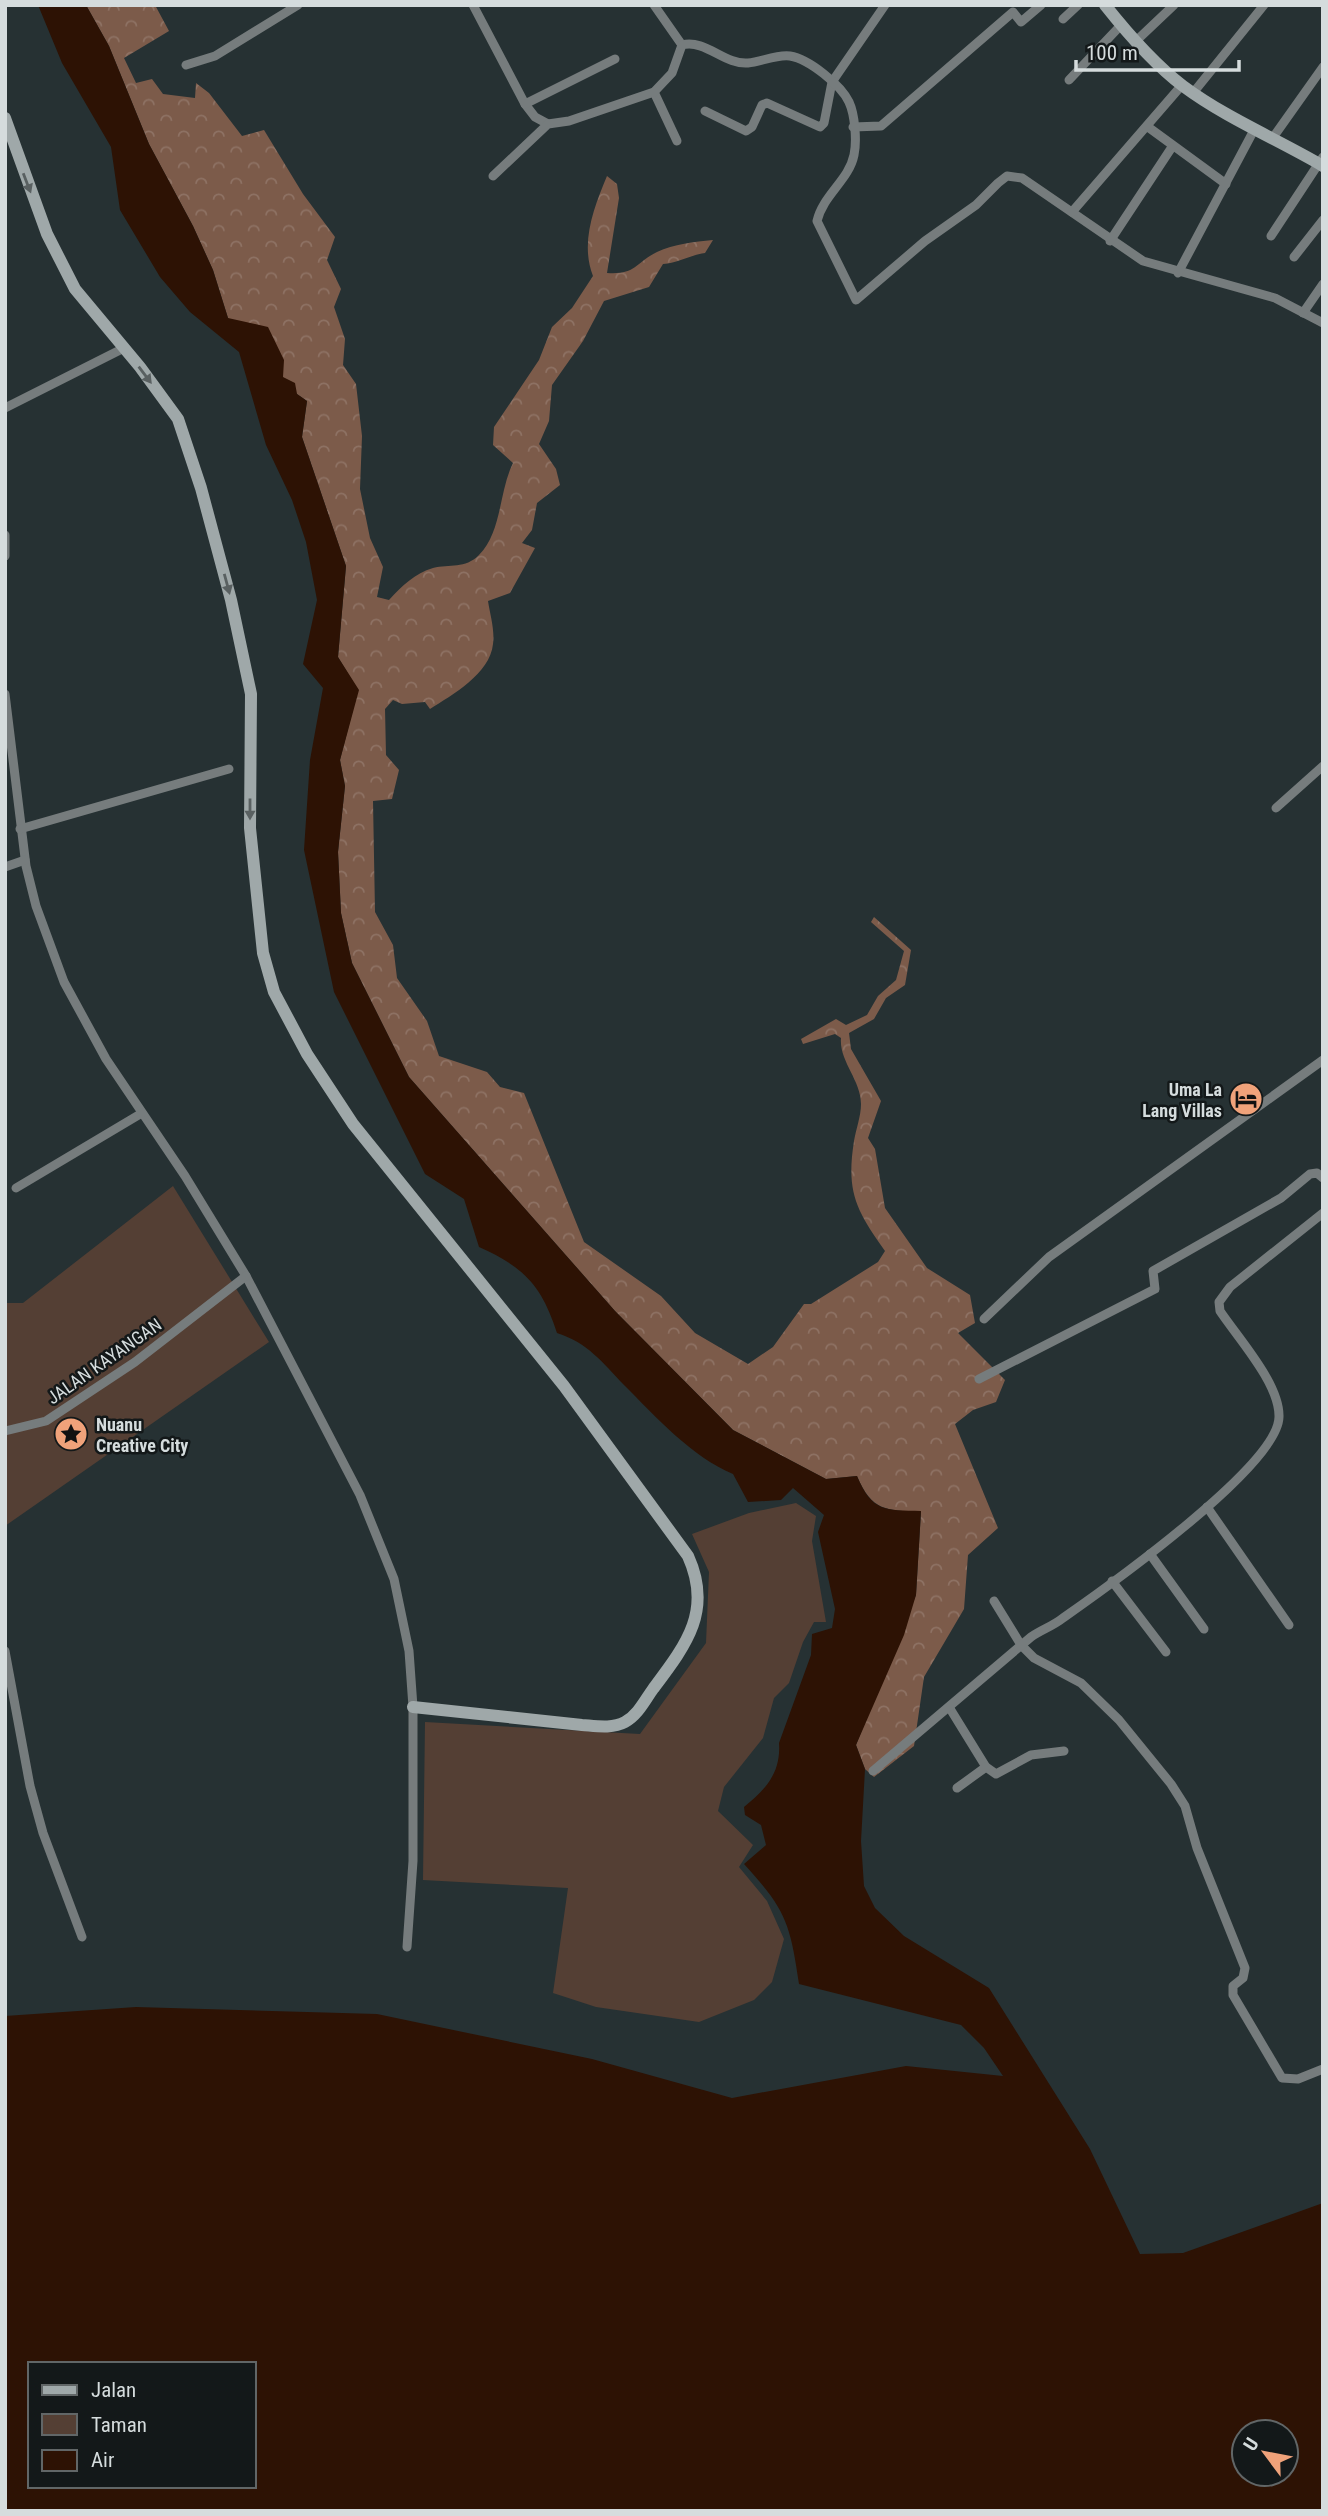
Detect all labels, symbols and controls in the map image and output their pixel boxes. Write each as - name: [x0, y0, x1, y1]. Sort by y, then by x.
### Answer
- scale bar: [1076, 28, 1239, 72]
- text: 100 m: [1086, 41, 1138, 65]
- one-way arrow: [22, 172, 33, 193]
- one-way arrow: [138, 365, 153, 383]
- one-way arrow: [222, 573, 233, 595]
- one-way arrow: [244, 798, 256, 820]
- place label: Uma La Lang Villas: [1142, 1079, 1222, 1121]
- hotel icon: Uma La Lang Villas: [1227, 1080, 1265, 1118]
- street label: JALAN KAYANGAN: [43, 1314, 165, 1408]
- place label: Nuanu Creative City: [96, 1414, 188, 1456]
- place icon: Nuanu Creative City: [52, 1415, 90, 1453]
- legend: [28, 2362, 256, 2488]
- text: Jalan: [91, 2378, 136, 2402]
- text: Taman: [91, 2413, 147, 2437]
- north arrow: [1230, 2418, 1300, 2488]
- text: U: [1238, 2434, 1264, 2455]
- text: Air: [91, 2448, 114, 2472]

